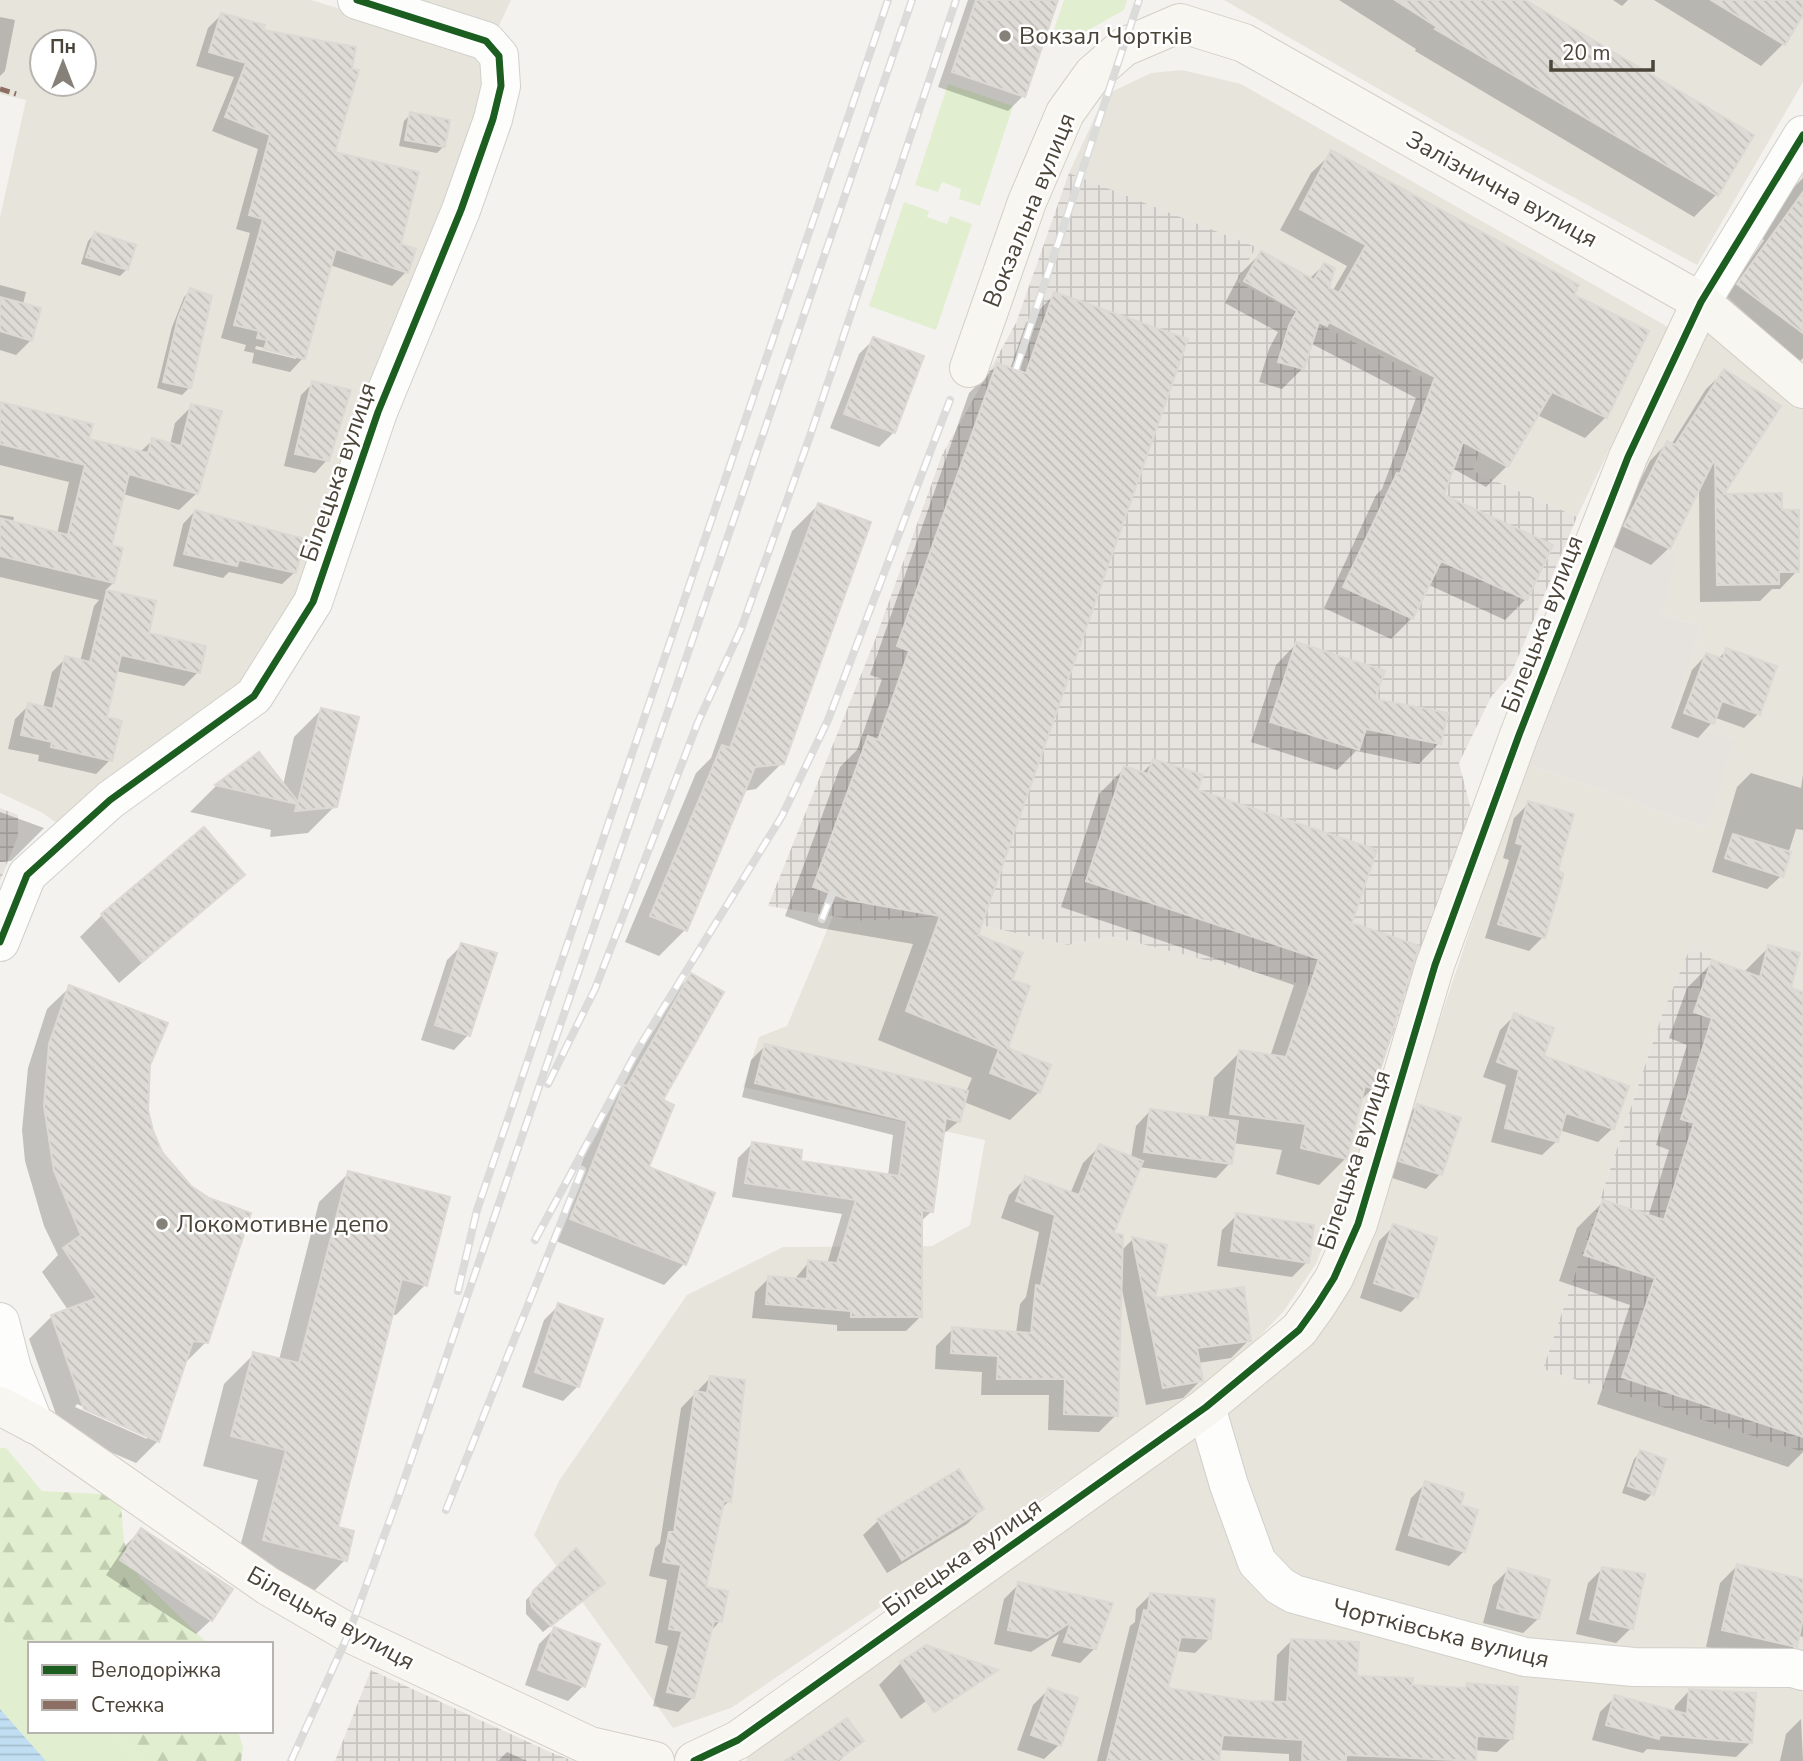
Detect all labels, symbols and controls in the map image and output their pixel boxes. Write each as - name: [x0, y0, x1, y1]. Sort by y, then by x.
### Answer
- place label: Вокзал Чортків: [1019, 20, 1193, 52]
- north arrow: [28, 28, 98, 98]
- marker: Вокзал Чортків: [997, 28, 1013, 44]
- scale bar: [1551, 28, 1652, 72]
- text: Пн: [50, 34, 76, 60]
- text: 20 m: [1562, 39, 1611, 67]
- street label: Вокзальна вулиця: [975, 108, 1083, 312]
- street label: Залізнична вулиця: [1400, 123, 1604, 255]
- street label: Білецька вулиця: [292, 378, 384, 566]
- street label: Білецька вулиця: [1493, 531, 1591, 717]
- street label: Білецька вулиця: [1310, 1066, 1398, 1254]
- place label: Локомотивне депо: [176, 1208, 389, 1240]
- marker: Локомотивне депо: [154, 1216, 170, 1232]
- street label: Білецька вулиця: [876, 1490, 1048, 1624]
- street label: Білецька вулиця: [241, 1559, 421, 1677]
- street label: Чортківська вулиця: [1329, 1591, 1553, 1675]
- legend: [28, 1642, 273, 1733]
- text: Велодоріжка: [91, 1656, 221, 1684]
- text: Стежка: [91, 1691, 165, 1719]

